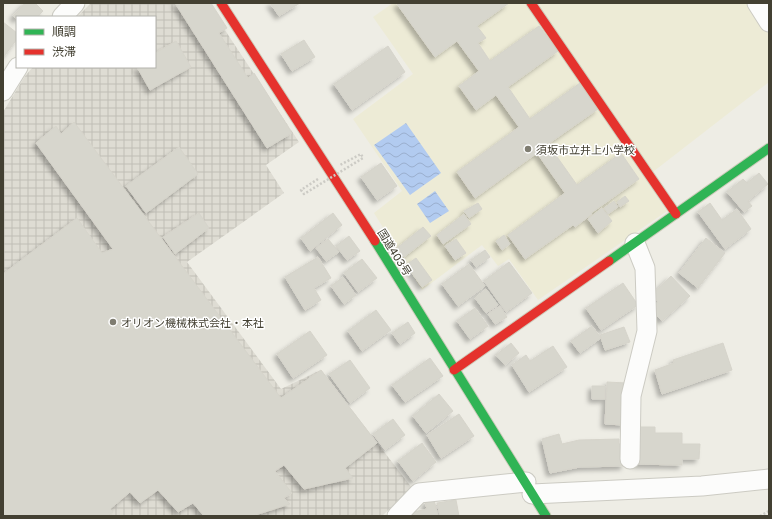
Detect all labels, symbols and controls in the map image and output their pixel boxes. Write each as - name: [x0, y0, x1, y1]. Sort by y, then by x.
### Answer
- legend: [16, 16, 156, 68]
- text: 順調: [52, 24, 76, 39]
- text: 渋滞: [52, 44, 76, 59]
- place label: 須坂市立井上小学校: [536, 143, 635, 156]
- marker: 須坂市立井上小学校: [523, 144, 533, 154]
- street label: 国道403号: [375, 226, 415, 278]
- place label: オリオン機械株式会社・本社: [121, 316, 264, 329]
- marker: オリオン機械株式会社・本社: [108, 317, 118, 327]

